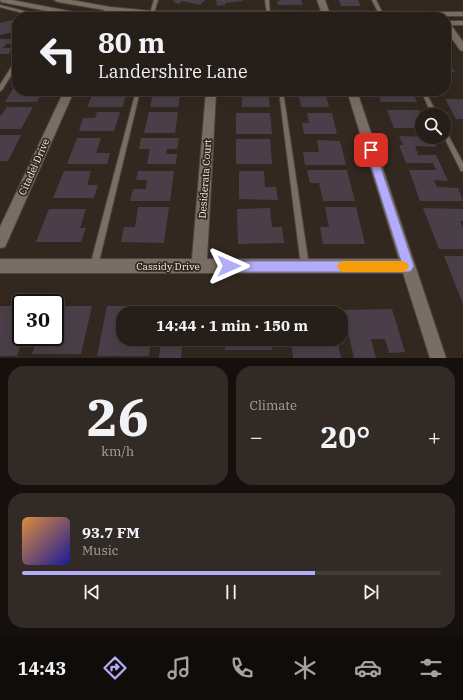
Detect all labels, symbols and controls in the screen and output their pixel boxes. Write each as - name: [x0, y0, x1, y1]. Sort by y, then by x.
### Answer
- text: 80 m: [98, 24, 165, 61]
- icon: left: [32, 28, 84, 80]
- text: Landershire Lane: [98, 60, 248, 83]
- map controls: [415, 108, 451, 144]
- button: search: [415, 108, 451, 144]
- pin: [354, 133, 388, 167]
- street label: Citadel Drive: [16, 137, 52, 197]
- street label: Desiderata Court: [196, 139, 214, 219]
- icon: arrive: [360, 139, 382, 161]
- position arrow: [208, 245, 250, 287]
- street label: Cassidy Drive: [136, 260, 200, 273]
- speed limit sign: 30: [12, 294, 64, 346]
- text: 14:44 · 1 min · 150 m: [156, 316, 308, 335]
- text: 26: [87, 383, 149, 450]
- text: Climate: [250, 397, 297, 414]
- text: 20°: [320, 417, 370, 456]
- text: −: [250, 422, 263, 451]
- text: +: [428, 422, 441, 451]
- text: km/h: [101, 443, 134, 460]
- text: 93.7 FM: [82, 523, 140, 542]
- text: Music: [82, 542, 119, 559]
- icon: previous: [81, 581, 103, 603]
- icon: pause: [220, 581, 242, 603]
- icon: next: [360, 581, 382, 603]
- icon: directions: [101, 654, 129, 682]
- icon: music: [165, 654, 193, 682]
- icon: phone: [228, 654, 256, 682]
- icon: climate: [291, 654, 319, 682]
- icon: car: [354, 654, 382, 682]
- icon: filters: [417, 654, 445, 682]
- text: 14:43: [18, 657, 66, 680]

